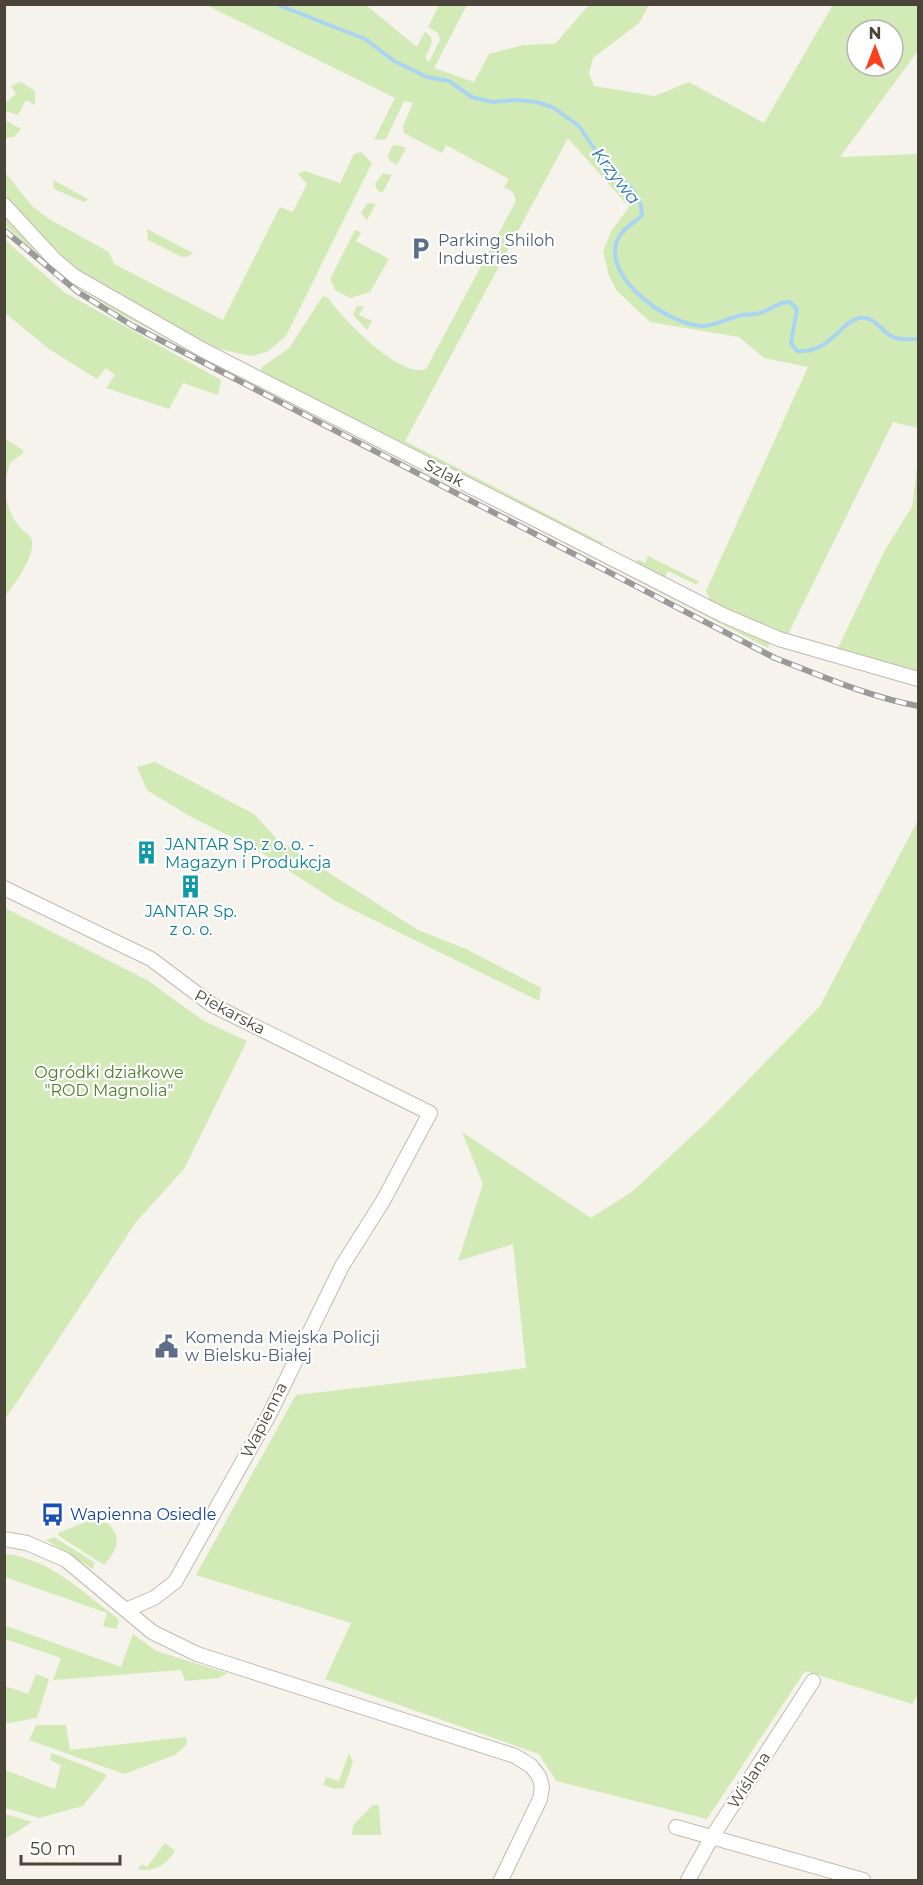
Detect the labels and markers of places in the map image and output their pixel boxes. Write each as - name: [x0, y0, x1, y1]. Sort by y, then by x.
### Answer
- place label: Parking Shiloh Industries: [438, 231, 555, 268]
- parking icon: Parking Shiloh Industries: [407, 236, 433, 262]
- place label: JANTAR Sp. z o. o. - Magazyn i Produkcja: [164, 835, 331, 872]
- building icon: JANTAR Sp. z o. o. - Magazyn i Produkcja: [134, 840, 160, 866]
- building icon: JANTAR Sp. z o. o.: [178, 873, 204, 899]
- place label: JANTAR Sp. z o. o.: [144, 902, 237, 939]
- place label: Komenda Miejska Policji w Bielsku-Białej: [185, 1328, 380, 1365]
- public building icon: Komenda Miejska Policji w Bielsku-Białej: [154, 1333, 180, 1359]
- bus stop icon: Wapienna Osiedle: [39, 1501, 65, 1527]
- place label: Wapienna Osiedle: [70, 1505, 216, 1524]

